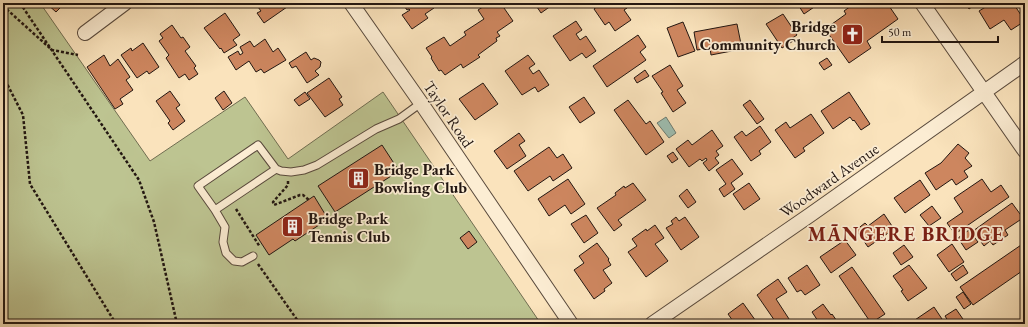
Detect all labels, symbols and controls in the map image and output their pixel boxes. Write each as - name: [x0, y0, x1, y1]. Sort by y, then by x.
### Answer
- place label: Bridge Community Church: [700, 16, 836, 55]
- scale bar: [882, 18, 998, 44]
- church icon: Bridge Community Church: [839, 22, 865, 48]
- text: 50 m: [888, 24, 912, 40]
- street label: Taylor Road: [419, 77, 479, 152]
- street label: Woodward Avenue: [775, 138, 883, 222]
- place label: Bridge Park Bowling Club: [374, 159, 467, 198]
- building icon: Bridge Park Bowling Club: [346, 165, 372, 191]
- place label: Bridge Park Tennis Club: [308, 208, 390, 247]
- building icon: Bridge Park Tennis Club: [279, 214, 305, 240]
- district label: MĀNGERE BRIDGE: [808, 221, 1004, 247]

